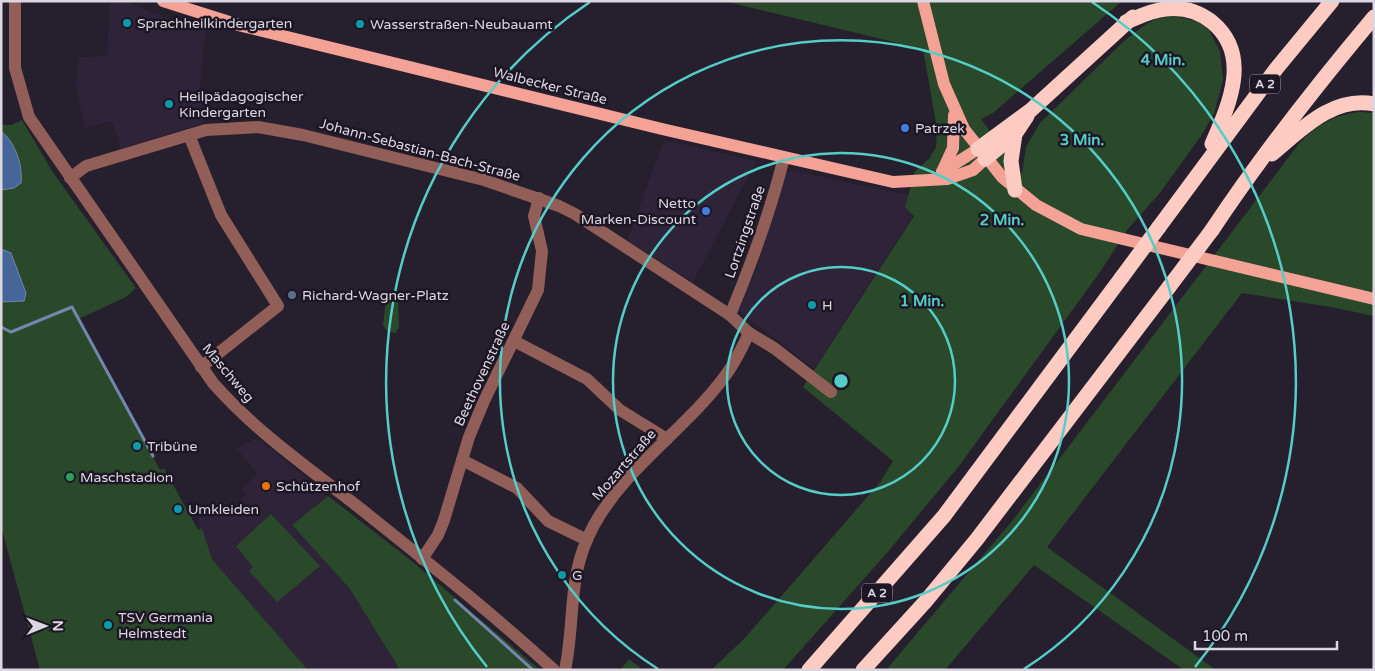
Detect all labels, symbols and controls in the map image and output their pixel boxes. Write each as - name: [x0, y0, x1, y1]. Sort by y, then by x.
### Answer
- place label: Sprachheilkindergarten: [137, 15, 292, 32]
- place label: Wasserstraßen-Neubauamt: [370, 16, 553, 33]
- marker: Sprachheilkindergarten: [121, 17, 133, 29]
- marker: Wasserstraßen-Neubauamt: [354, 18, 366, 30]
- text: 4 Min.: [1141, 51, 1185, 69]
- street label: Walbecker Straße: [491, 64, 609, 108]
- road number: A 2: [1250, 74, 1280, 94]
- place label: Heilpädagogischer Kindergarten: [179, 88, 304, 121]
- marker: Heilpädagogischer Kindergarten: [163, 98, 175, 110]
- street label: Johann-Sebastian-Bach-Straße: [318, 115, 522, 185]
- place label: Patrzek: [915, 120, 965, 137]
- marker: Patrzek: [899, 122, 911, 134]
- text: 3 Min.: [1060, 131, 1104, 149]
- street label: Lortzingstraße: [721, 183, 769, 281]
- place label: Netto Marken-Discount: [581, 195, 697, 228]
- marker: Netto Marken-Discount: [700, 205, 712, 217]
- text: 2 Min.: [980, 211, 1024, 229]
- place label: Richard-Wagner-Platz: [302, 287, 449, 304]
- marker: Richard-Wagner-Platz: [286, 289, 298, 301]
- text: 1 Min.: [900, 292, 944, 310]
- place label: H: [822, 297, 833, 314]
- marker: H: [806, 299, 818, 311]
- street label: Beethovenstraße: [450, 319, 514, 429]
- street label: Maschweg: [198, 340, 258, 406]
- centre of rings: [832, 372, 850, 390]
- street label: Mozartstraße: [588, 426, 660, 504]
- place label: Tribüne: [147, 438, 197, 455]
- marker: Tribüne: [131, 440, 143, 452]
- place label: Maschstadion: [80, 469, 173, 486]
- marker: Maschstadion: [64, 471, 76, 483]
- place label: Schützenhof: [276, 478, 361, 495]
- marker: Schützenhof: [260, 480, 272, 492]
- place label: Umkleiden: [188, 501, 259, 518]
- marker: Umkleiden: [172, 503, 184, 515]
- place label: G: [572, 567, 583, 584]
- marker: G: [556, 569, 568, 581]
- road number: A 2: [862, 584, 892, 602]
- north arrow: [20, 601, 70, 651]
- place label: TSV Germania Helmstedt: [118, 609, 213, 642]
- scale bar: [1195, 618, 1338, 650]
- marker: TSV Germania Helmstedt: [102, 619, 114, 631]
- text: N: [49, 620, 66, 632]
- text: 100 m: [1202, 627, 1248, 645]

